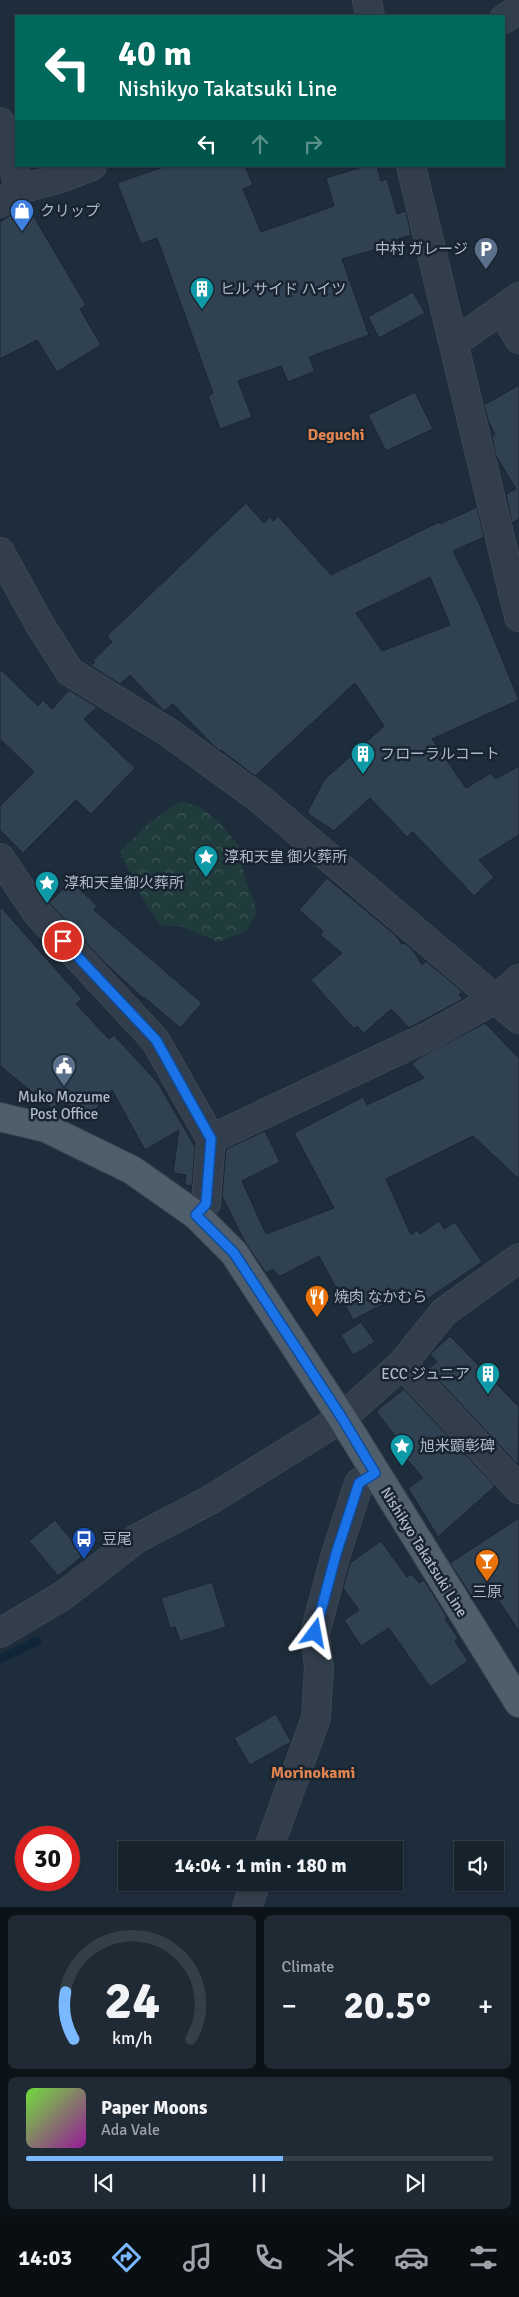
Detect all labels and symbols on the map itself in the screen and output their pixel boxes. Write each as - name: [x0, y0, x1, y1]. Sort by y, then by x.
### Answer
- shop icon: クリップ: [9, 198, 35, 232]
- place label: クリップ: [40, 202, 100, 220]
- parking icon: 中村 ガレージ: [473, 236, 499, 270]
- place label: 中村 ガレージ: [375, 240, 468, 258]
- building icon: ヒル サイド ハイツ: [189, 276, 215, 310]
- place label: ヒル サイド ハイツ: [220, 280, 346, 298]
- district label: Deguchi: [308, 425, 365, 445]
- building icon: フローラルコート: [350, 741, 376, 775]
- place label: フローラルコート: [380, 745, 500, 763]
- place icon: 淳和天皇 御火葬所: [193, 844, 219, 878]
- place label: 淳和天皇 御火葬所: [224, 848, 347, 866]
- place icon: 淳和天皇御火葬所: [34, 870, 60, 904]
- place label: 淳和天皇御火葬所: [64, 874, 184, 892]
- pin: [42, 920, 84, 962]
- public building icon: Muko Mozume Post Office: [51, 1053, 77, 1087]
- place label: Muko Mozume Post Office: [18, 1088, 110, 1123]
- restaurant icon: 焼肉 なかむら: [304, 1284, 330, 1318]
- place label: 焼肉 なかむら: [334, 1288, 427, 1306]
- building icon: ECC ジュニア: [475, 1361, 501, 1395]
- place label: ECC ジュニア: [381, 1365, 470, 1383]
- place icon: 旭米顕彰碑: [389, 1433, 415, 1467]
- place label: 旭米顕彰碑: [420, 1437, 495, 1455]
- street label: Nishikyo Takatsuki Line: [377, 1484, 471, 1620]
- bus stop icon: 豆尾: [71, 1526, 97, 1560]
- place label: 豆尾: [102, 1530, 132, 1548]
- bar icon: 三原: [474, 1548, 500, 1582]
- place label: 三原: [472, 1583, 502, 1601]
- position arrow: [288, 1606, 340, 1658]
- district label: Morinokami: [271, 1763, 355, 1783]
- speed limit sign: 30: [15, 1826, 80, 1891]

